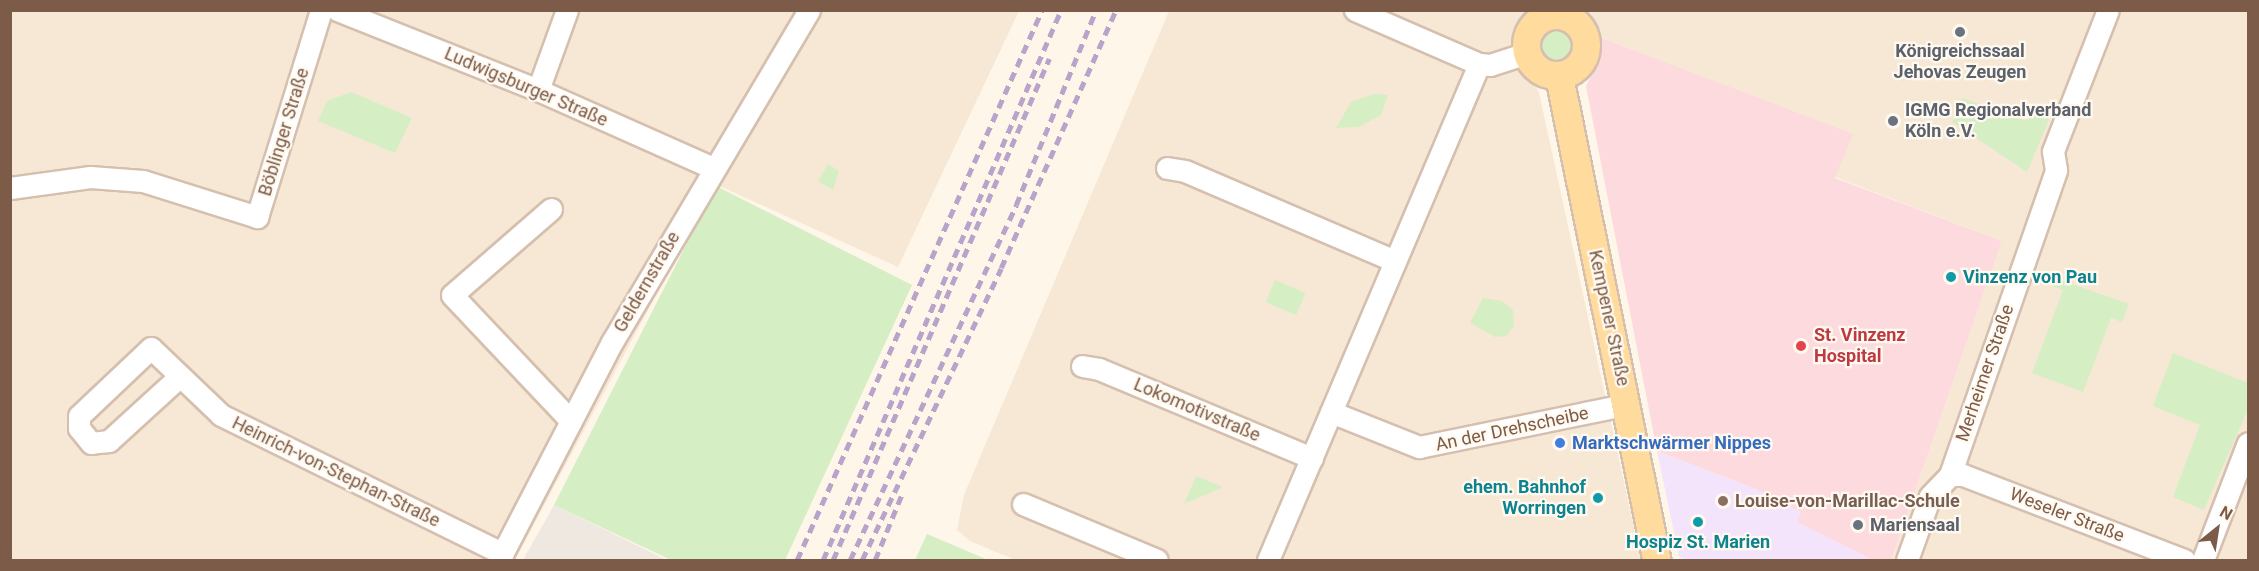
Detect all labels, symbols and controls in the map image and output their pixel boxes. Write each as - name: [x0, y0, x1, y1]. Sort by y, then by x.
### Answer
- marker: Königreichssaal Jehovas Zeugen: [1953, 25, 1967, 39]
- place label: Königreichssaal Jehovas Zeugen: [1894, 41, 2026, 84]
- street label: Ludwigsburger Straße: [441, 43, 611, 131]
- street label: Böblinger Straße: [254, 65, 314, 199]
- place label: IGMG Regionalverband Köln e.V.: [1905, 100, 2091, 142]
- marker: IGMG Regionalverband Köln e.V.: [1886, 114, 1900, 128]
- street label: Geldernstraße: [609, 228, 685, 336]
- street label: Kempener Straße: [1584, 248, 1634, 388]
- place label: Vinzenz von Pau: [1963, 266, 2097, 288]
- marker: Vinzenz von Pau: [1944, 270, 1958, 284]
- street label: Merheimer Straße: [1951, 302, 2019, 444]
- place label: St. Vinzenz Hospital: [1814, 325, 1905, 368]
- marker: St. Vinzenz Hospital: [1792, 337, 1810, 355]
- street label: Lokomotivstraße: [1130, 374, 1264, 446]
- street label: An der Drehscheibe: [1434, 402, 1590, 456]
- street label: Heinrich-von-Stephan-Straße: [229, 412, 443, 532]
- place label: Marktschwärmer Nippes: [1572, 432, 1771, 454]
- marker: Marktschwärmer Nippes: [1553, 436, 1567, 450]
- place label: ehem. Bahnhof Worringen: [1463, 477, 1586, 520]
- street label: Weseler Straße: [2007, 483, 2127, 547]
- place label: Louise-von-Marillac-Schule: [1735, 490, 1960, 512]
- marker: ehem. Bahnhof Worringen: [1591, 491, 1605, 505]
- marker: Louise-von-Marillac-Schule: [1716, 494, 1730, 508]
- north arrow: [2187, 499, 2247, 559]
- text: N: [2217, 502, 2236, 524]
- place label: Mariensaal: [1870, 514, 1960, 536]
- marker: Hospiz St. Marien: [1691, 515, 1705, 529]
- marker: Mariensaal: [1851, 518, 1865, 532]
- place label: Hospiz St. Marien: [1626, 531, 1770, 553]

